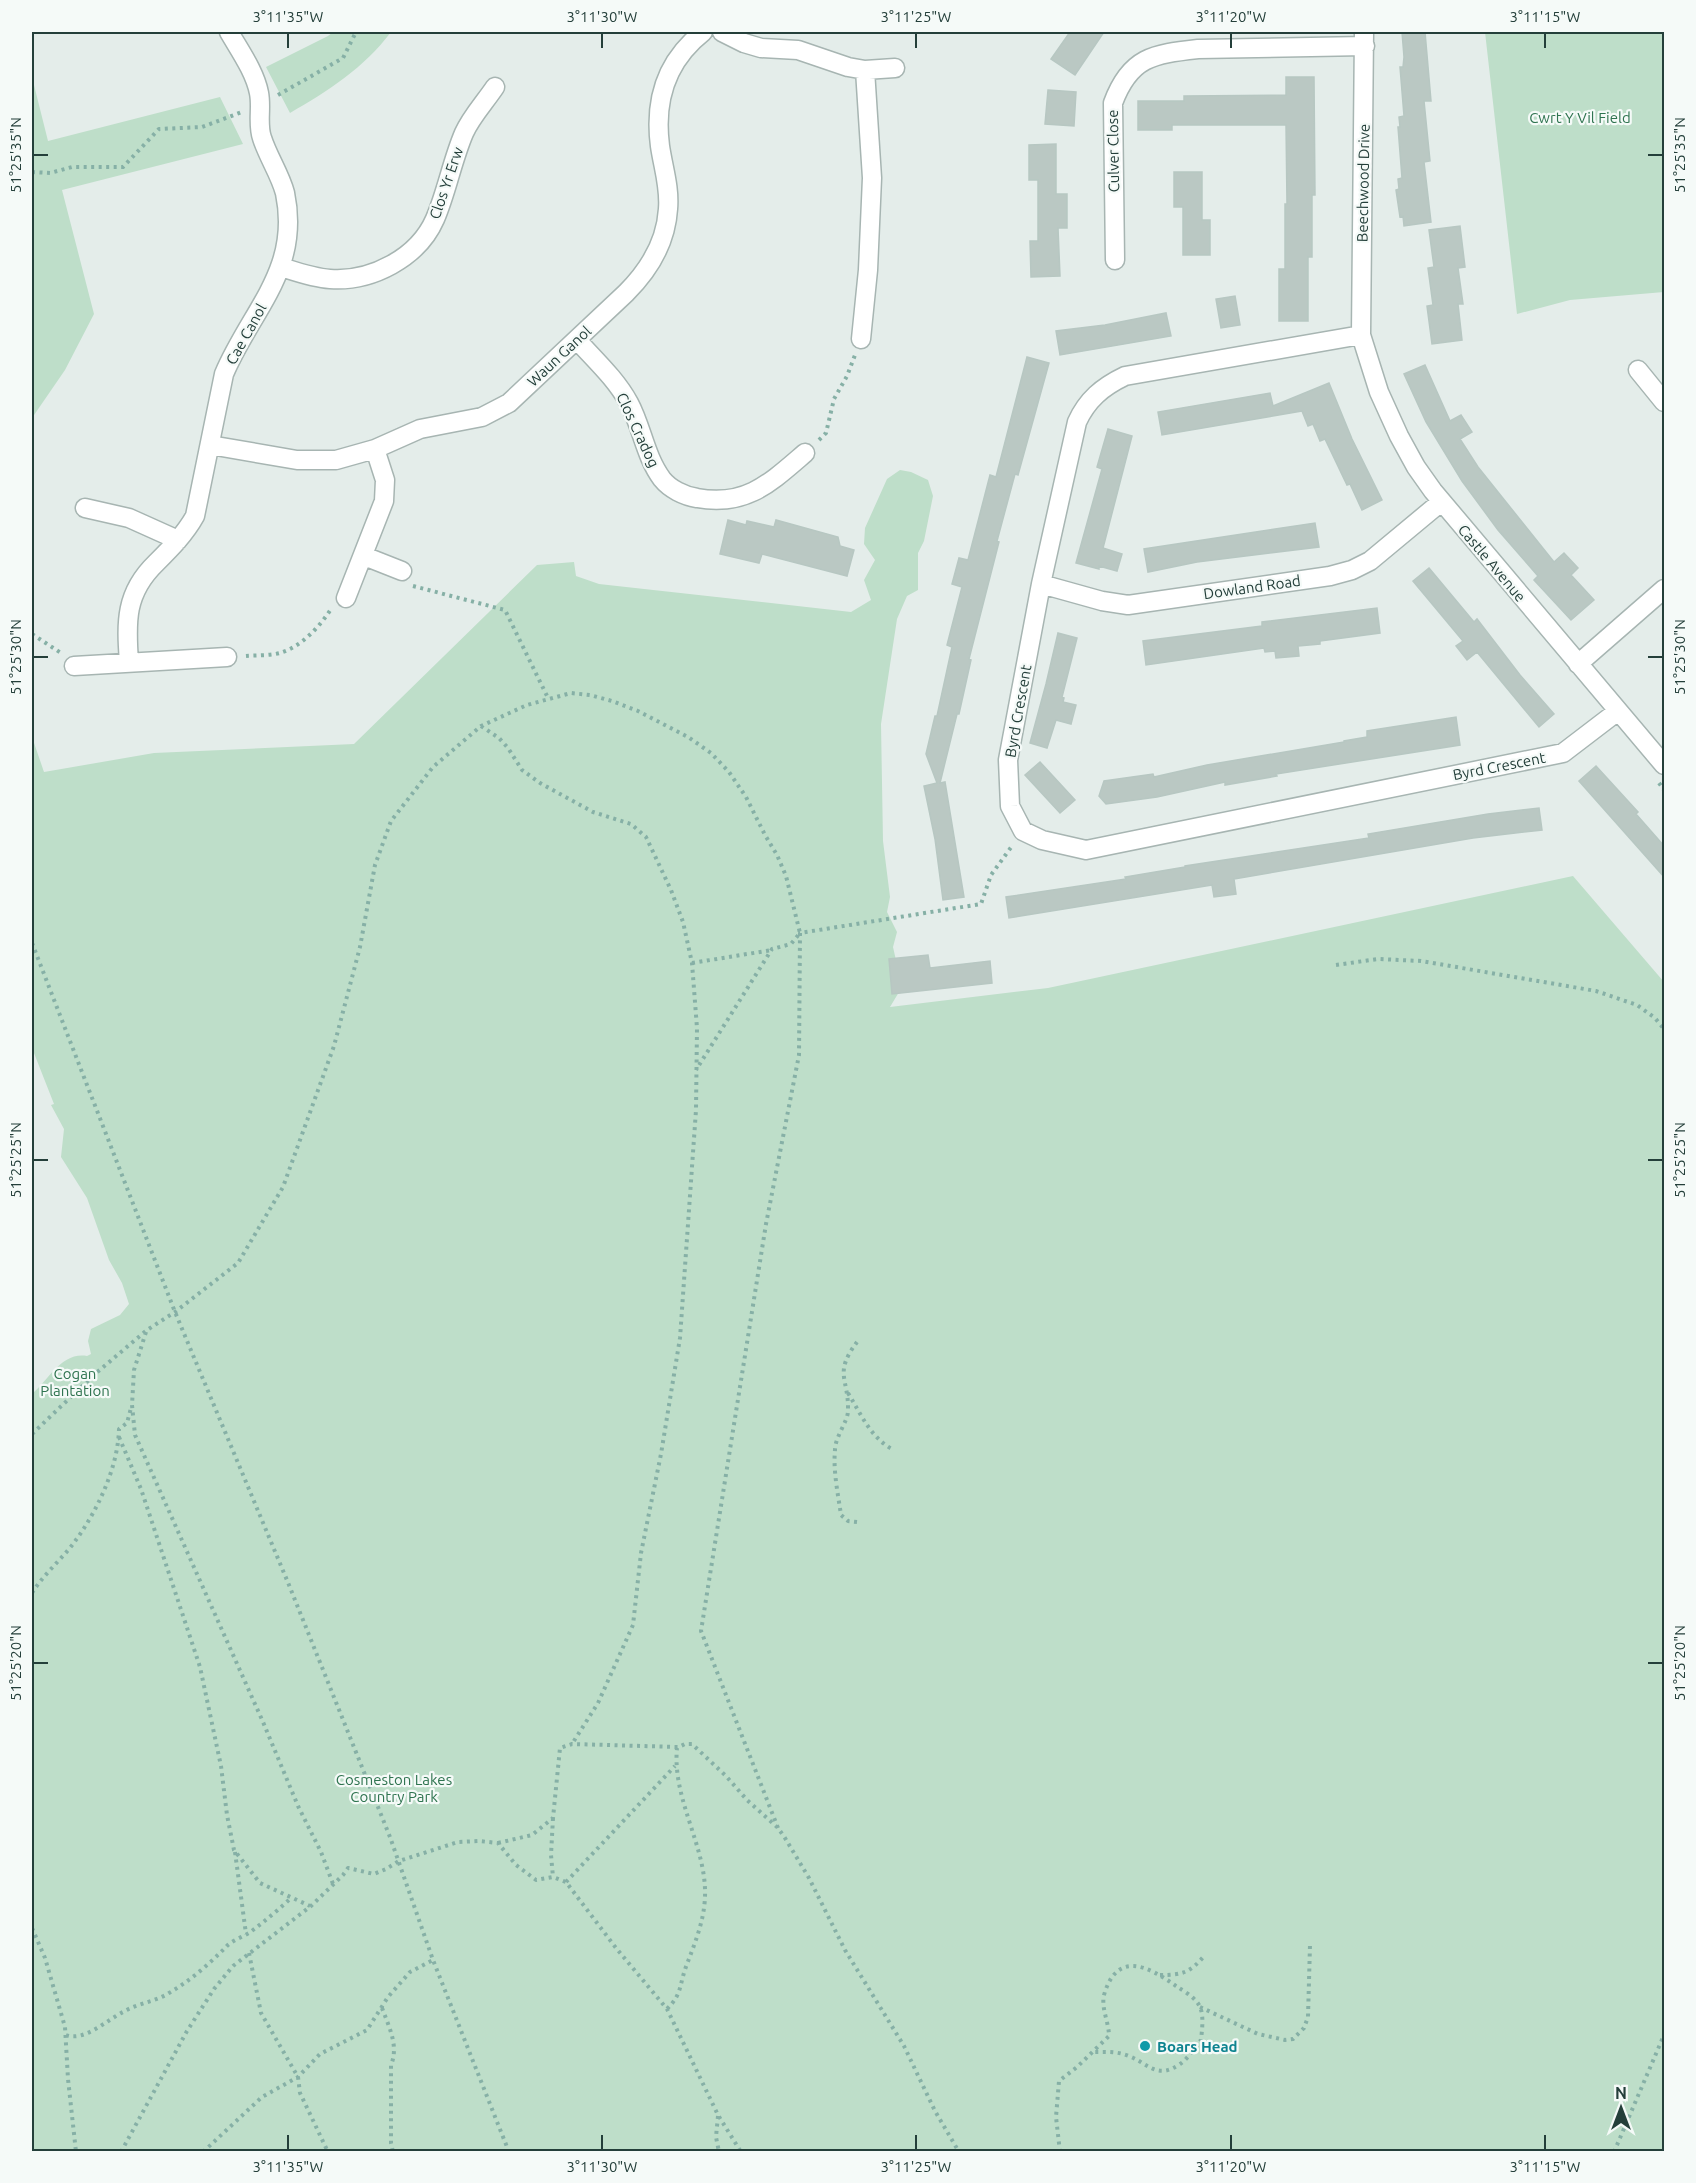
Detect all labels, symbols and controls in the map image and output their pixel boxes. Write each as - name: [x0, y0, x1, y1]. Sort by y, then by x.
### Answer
- text: 3°11'35"W: [253, 8, 324, 25]
- text: 3°11'30"W: [567, 8, 638, 25]
- text: 3°11'25"W: [881, 8, 952, 25]
- text: 3°11'20"W: [1196, 8, 1267, 25]
- text: 3°11'15"W: [1510, 8, 1581, 25]
- street label: Culver Close: [1104, 109, 1122, 193]
- park label: Cwrt Y Vil Field: [1529, 109, 1631, 126]
- text: 51°25'35"N: [7, 117, 24, 193]
- text: 51°25'35"N: [1671, 117, 1688, 193]
- street label: Beechwood Drive: [1353, 124, 1373, 242]
- street label: Clos Yr Erw: [426, 144, 466, 221]
- street label: Cae Canol: [222, 301, 270, 367]
- street label: Waun Ganol: [524, 322, 594, 390]
- street label: Clos Cradog: [613, 390, 663, 470]
- street label: Castle Avenue: [1455, 521, 1529, 605]
- street label: Dowland Road: [1202, 572, 1302, 602]
- text: 51°25'30"N: [7, 619, 24, 695]
- text: 51°25'30"N: [1671, 619, 1688, 695]
- street label: Byrd Crescent: [1001, 663, 1035, 759]
- street label: Byrd Crescent: [1451, 749, 1547, 783]
- text: 51°25'25"N: [7, 1122, 24, 1198]
- text: 51°25'25"N: [1671, 1122, 1688, 1198]
- park label: Cogan Plantation: [40, 1365, 110, 1399]
- text: 51°25'20"N: [7, 1625, 24, 1701]
- text: 51°25'20"N: [1671, 1625, 1688, 1701]
- park label: Cosmeston Lakes Country Park: [336, 1771, 452, 1805]
- place label: Boars Head: [1157, 2038, 1238, 2055]
- marker: Boars Head: [1138, 2039, 1152, 2053]
- north arrow: [1591, 2078, 1651, 2138]
- text: N: [1615, 2084, 1627, 2102]
- text: 3°11'35"W: [253, 2158, 324, 2175]
- text: 3°11'30"W: [567, 2158, 638, 2175]
- text: 3°11'25"W: [881, 2158, 952, 2175]
- text: 3°11'20"W: [1196, 2158, 1267, 2175]
- text: 3°11'15"W: [1510, 2158, 1581, 2175]

